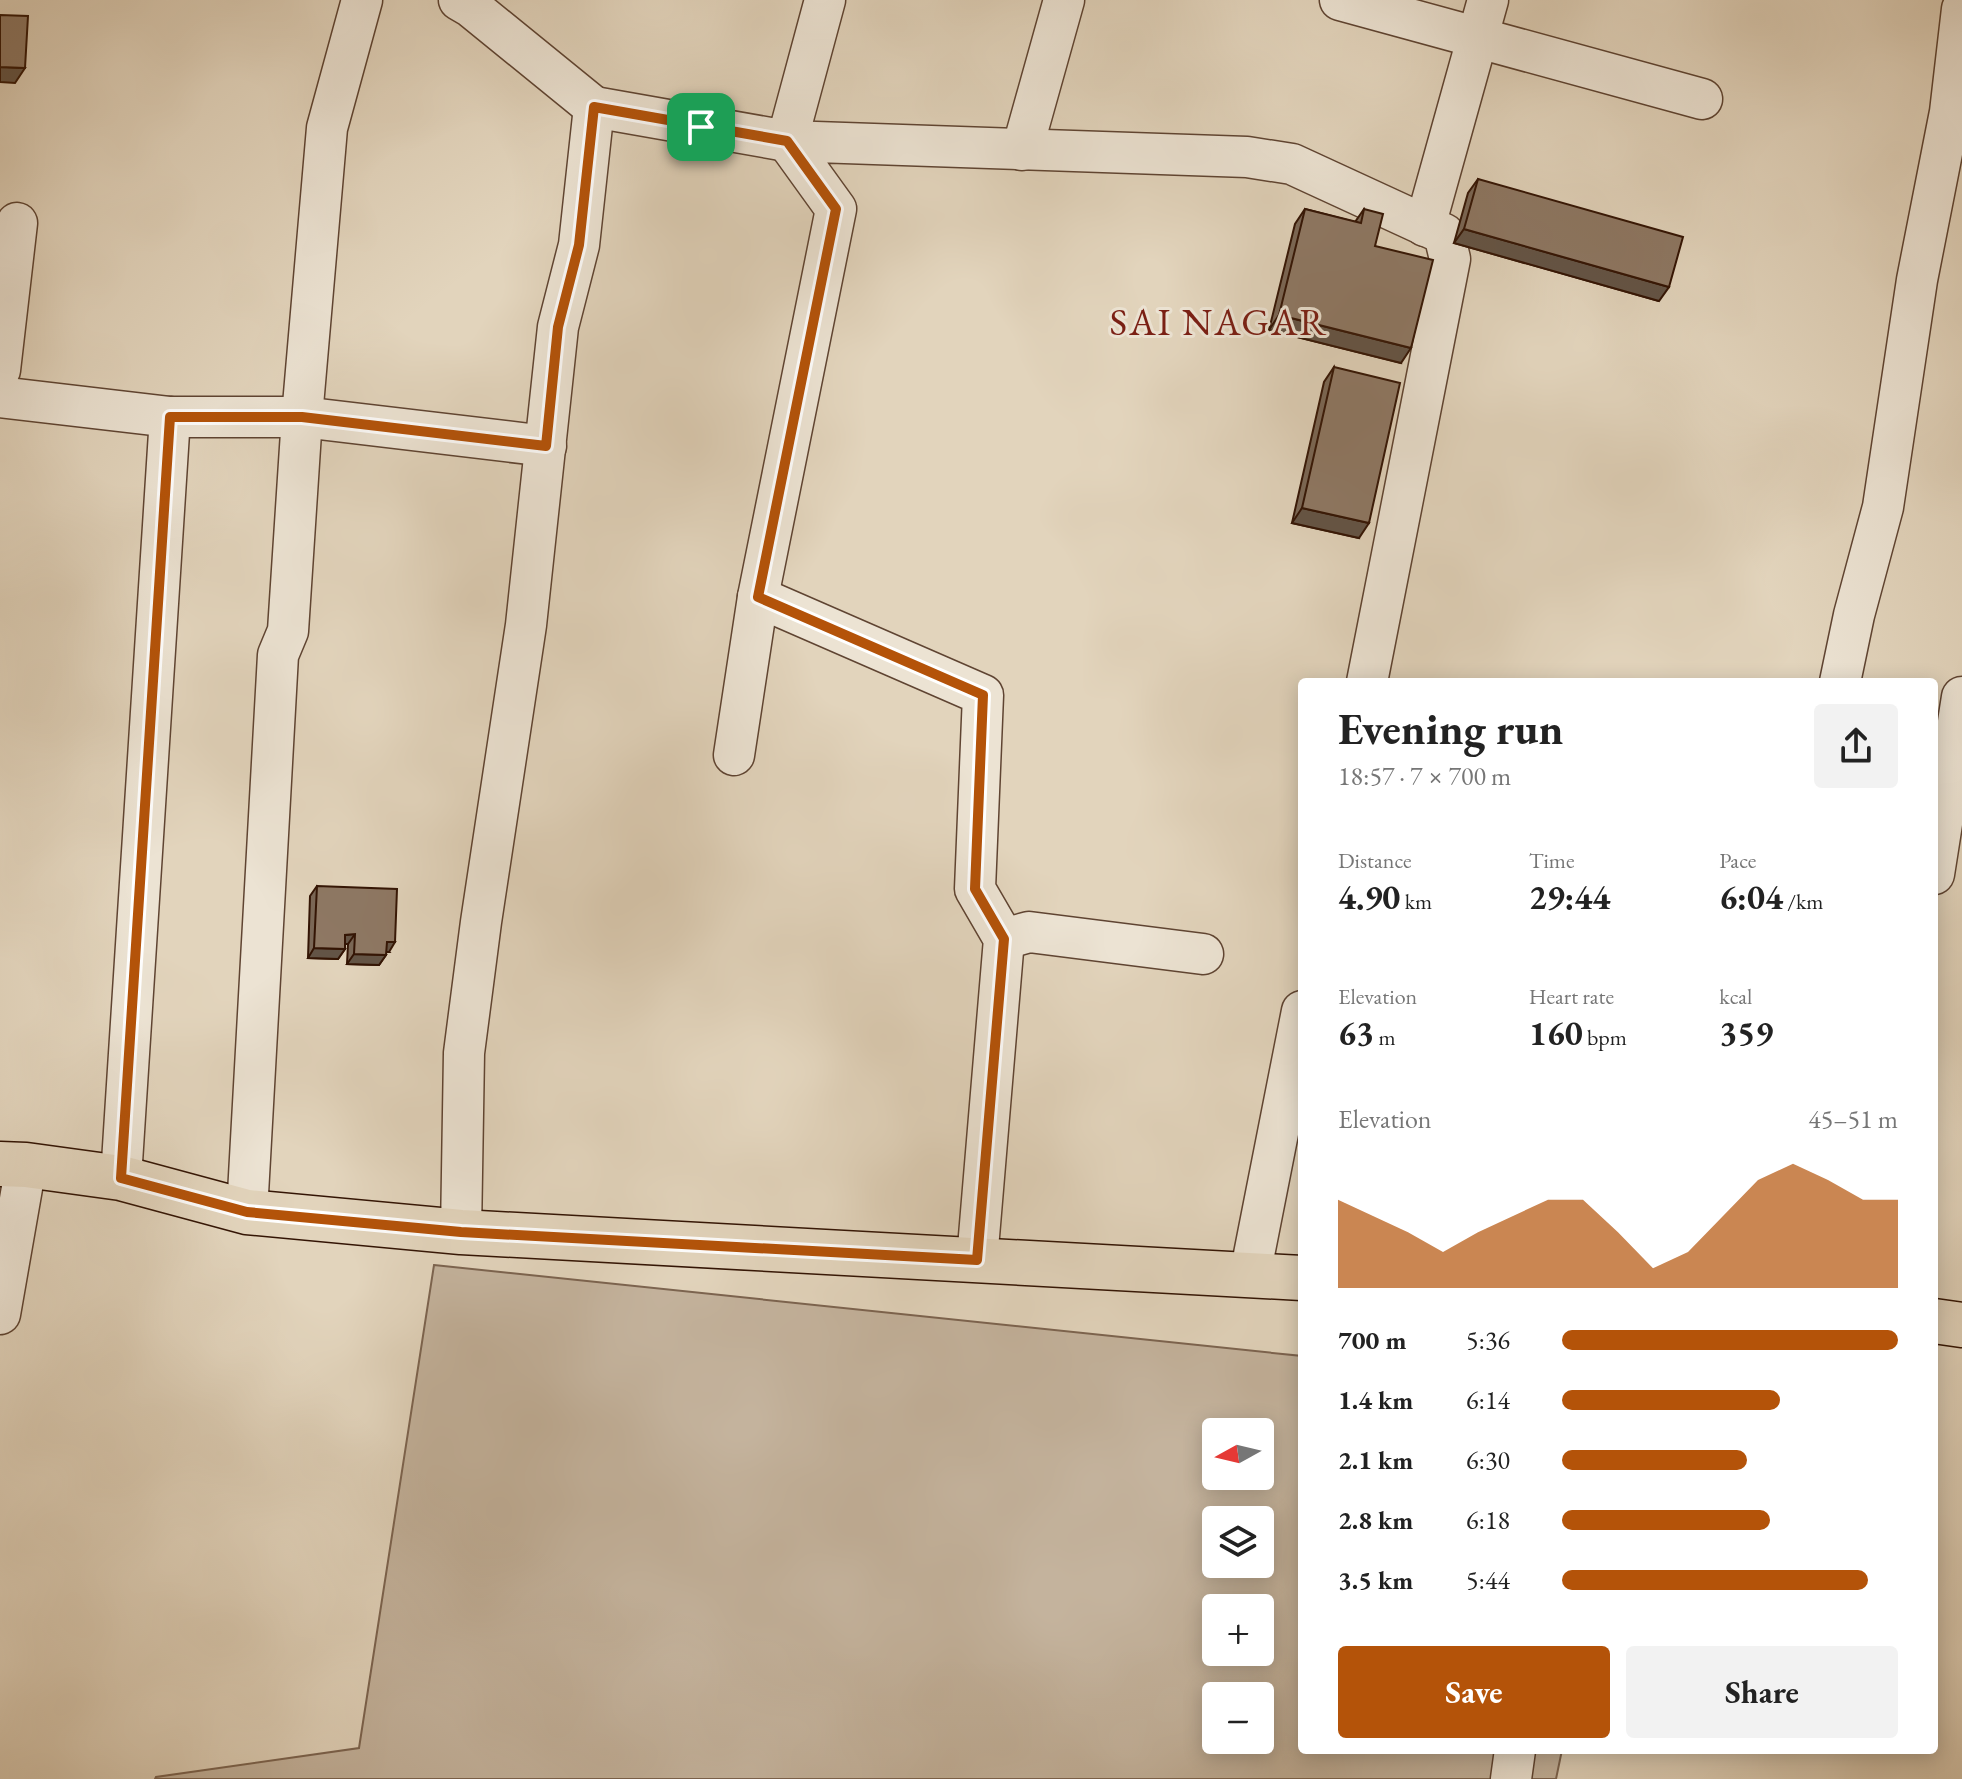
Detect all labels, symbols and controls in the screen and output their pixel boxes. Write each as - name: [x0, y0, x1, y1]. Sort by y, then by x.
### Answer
- pin: [667, 93, 735, 161]
- icon: arrive: [679, 105, 723, 149]
- district label: SAI NAGAR: [1110, 297, 1328, 346]
- text: Evening run: [1338, 700, 1563, 757]
- button: share: [1814, 704, 1898, 788]
- text: 18:57 · 7 × 700 m: [1338, 759, 1511, 793]
- text: Distance: [1338, 846, 1411, 875]
- text: Time: [1529, 846, 1574, 875]
- text: Pace: [1719, 846, 1756, 875]
- text: 4.90: [1338, 875, 1400, 919]
- text: 29:44: [1529, 875, 1610, 919]
- text: 6:04: [1719, 875, 1783, 919]
- text: km: [1400, 887, 1432, 916]
- text: /km: [1783, 887, 1824, 916]
- text: Elevation: [1338, 982, 1417, 1011]
- text: Heart rate: [1529, 982, 1614, 1011]
- text: kcal: [1719, 982, 1752, 1011]
- text: 63: [1338, 1011, 1374, 1055]
- text: 160: [1529, 1011, 1583, 1055]
- text: 359: [1719, 1011, 1773, 1055]
- text: m: [1374, 1023, 1396, 1052]
- text: bpm: [1583, 1023, 1627, 1052]
- text: Elevation: [1338, 1102, 1432, 1136]
- text: 45–51 m: [1808, 1102, 1898, 1136]
- text: 700 m: [1338, 1323, 1406, 1357]
- text: 5:36: [1466, 1323, 1510, 1357]
- text: 1.4 km: [1338, 1383, 1413, 1417]
- text: 6:14: [1466, 1383, 1510, 1417]
- north arrow: [1202, 1418, 1274, 1490]
- map controls: [1202, 1418, 1274, 1754]
- text: 2.1 km: [1338, 1443, 1413, 1477]
- text: 6:30: [1466, 1443, 1510, 1477]
- text: 2.8 km: [1338, 1503, 1413, 1537]
- text: 6:18: [1466, 1503, 1510, 1537]
- button: layers: [1202, 1506, 1274, 1578]
- text: 3.5 km: [1338, 1563, 1413, 1597]
- text: 5:44: [1466, 1563, 1510, 1597]
- button: +: [1202, 1594, 1274, 1666]
- button: Save: [1338, 1646, 1610, 1738]
- button: Share: [1626, 1646, 1898, 1738]
- button: −: [1202, 1682, 1274, 1754]

